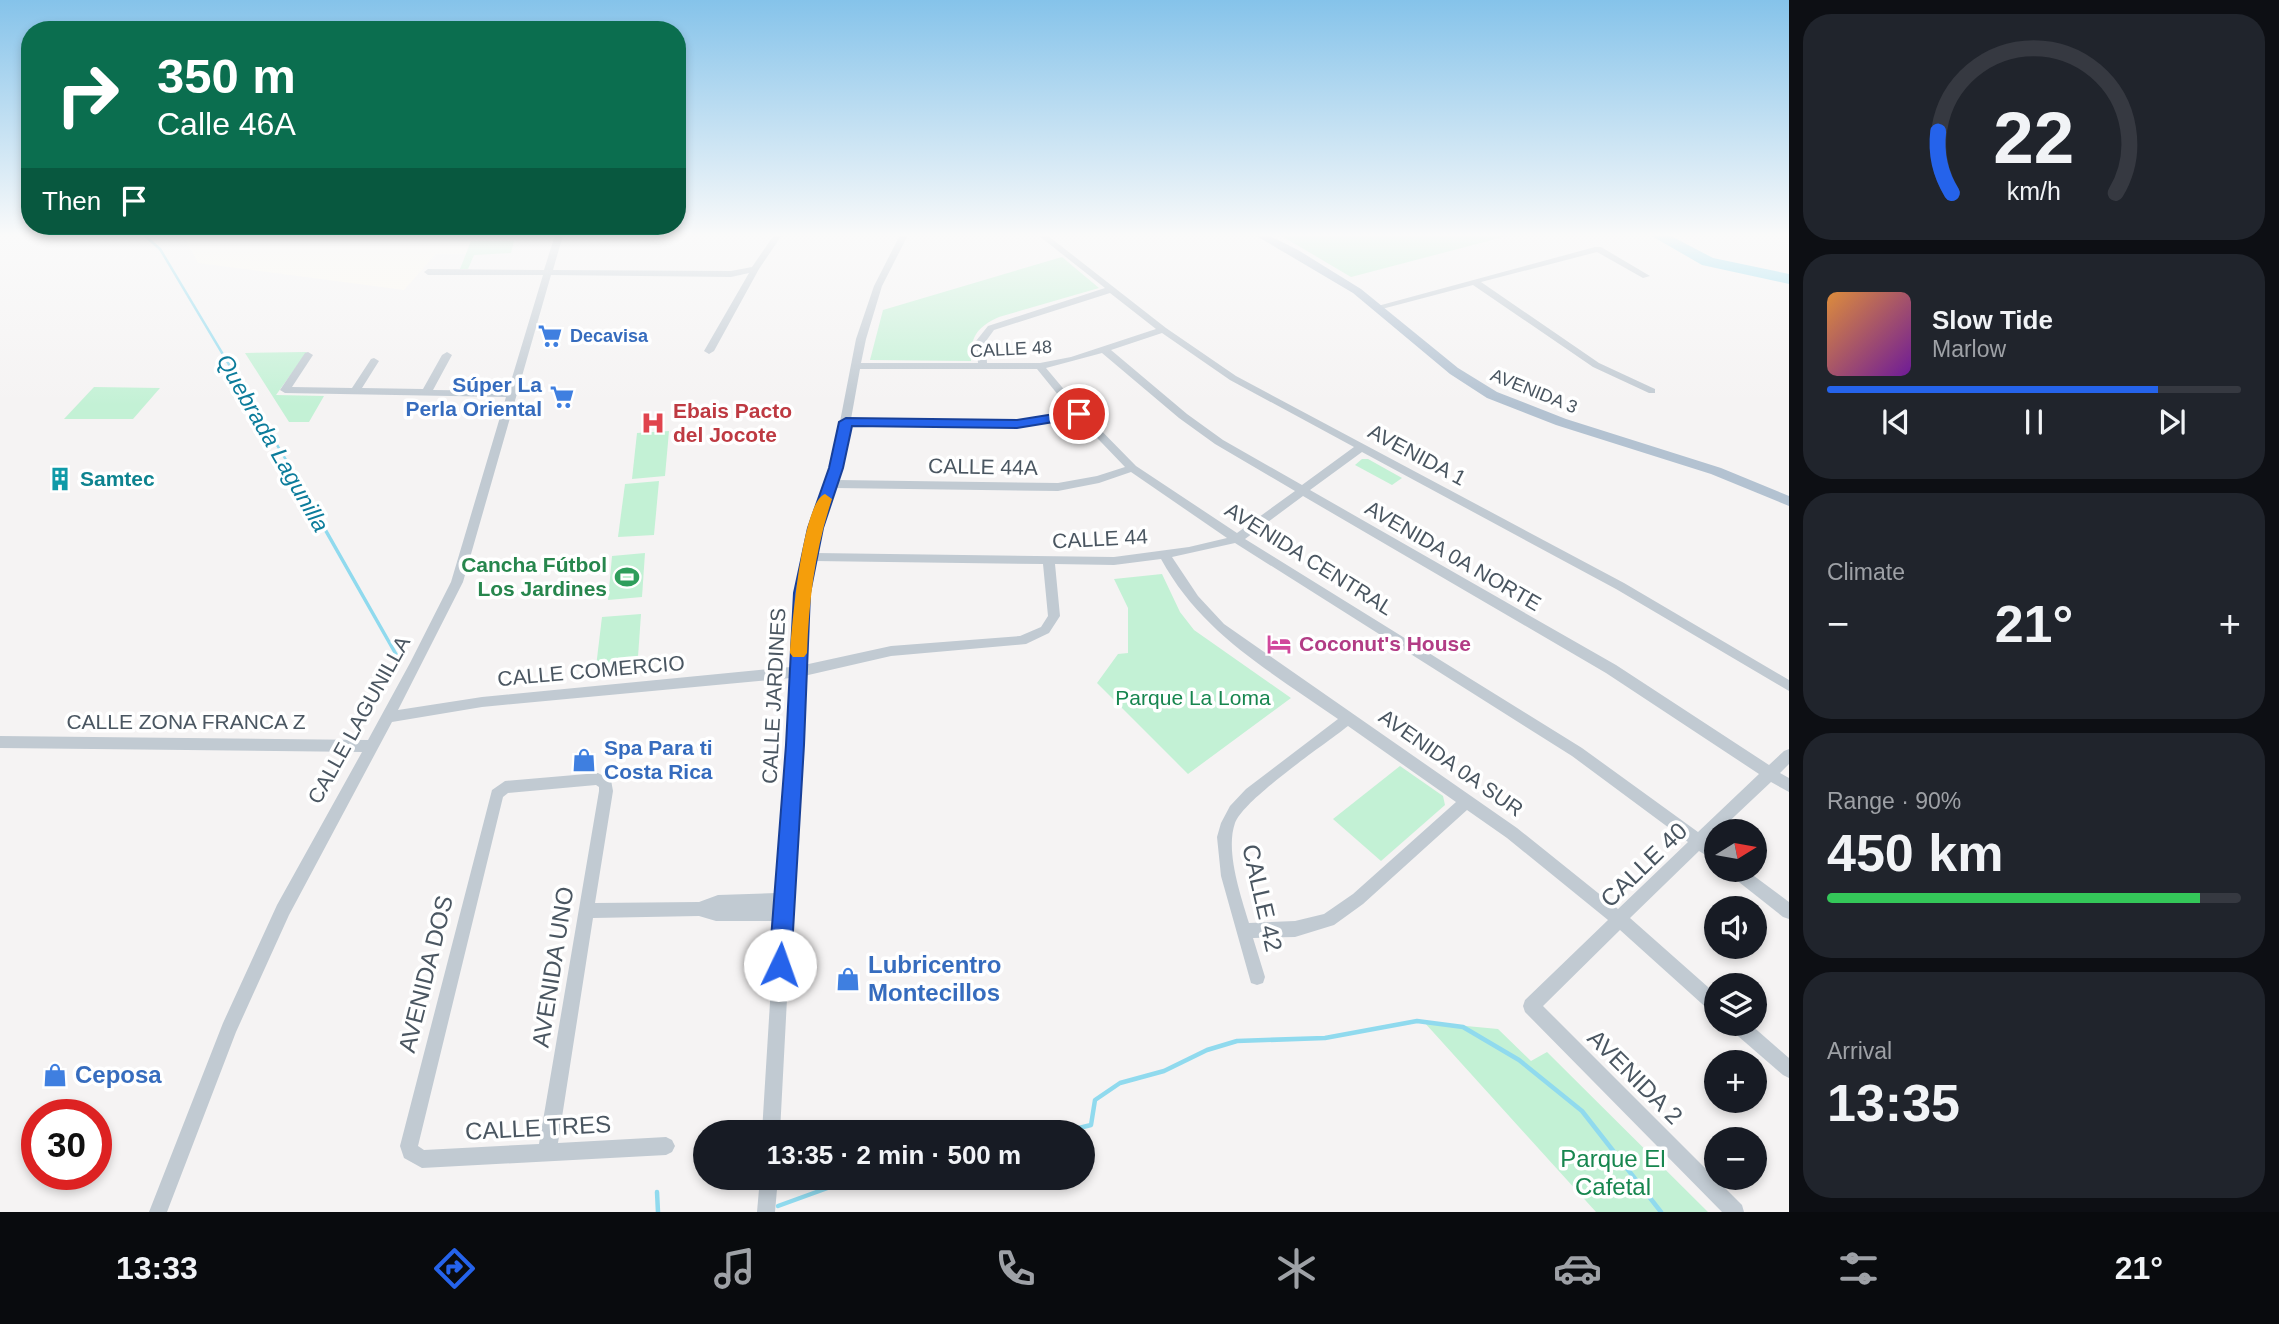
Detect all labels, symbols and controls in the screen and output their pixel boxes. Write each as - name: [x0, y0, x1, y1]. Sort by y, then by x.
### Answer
- icon: right: [42, 49, 133, 140]
- text: 350 m: [157, 49, 296, 103]
- text: 22: [1994, 97, 2074, 178]
- text: Calle 46A: [157, 106, 296, 142]
- text: km/h: [2007, 177, 2061, 205]
- icon: arrive: [115, 182, 153, 220]
- text: Then: [42, 186, 101, 216]
- text: Slow Tide: [1932, 305, 2053, 335]
- supermarket icon: Decavisa: [536, 322, 564, 350]
- place label: Decavisa: [570, 326, 649, 346]
- text: Marlow: [1932, 336, 2006, 362]
- street label: CALLE 48: [970, 337, 1052, 361]
- water label: Quebrada Lagunilla: [212, 350, 334, 536]
- street label: AVENIDA 3: [1488, 365, 1580, 417]
- place label: Súper La Perla Oriental: [405, 373, 542, 420]
- supermarket icon: Súper La Perla Oriental: [548, 383, 576, 411]
- pin: [1049, 384, 1109, 444]
- icon: arrive: [1060, 395, 1098, 433]
- place label: Ebais Pacto del Jocote: [673, 399, 792, 446]
- icon: previous: [1877, 403, 1915, 441]
- icon: pause: [2015, 403, 2053, 441]
- icon: next: [2153, 403, 2191, 441]
- hospital icon: Ebais Pacto del Jocote: [639, 409, 667, 437]
- street label: AVENIDA 1: [1365, 419, 1470, 490]
- street label: CALLE 44A: [928, 454, 1038, 479]
- building icon: Samtec: [46, 465, 74, 493]
- place label: Samtec: [80, 467, 155, 490]
- street label: AVENIDA 0A NORTE: [1361, 496, 1545, 615]
- street label: AVENIDA CENTRAL: [1221, 498, 1397, 620]
- street label: CALLE 44: [1052, 524, 1149, 552]
- place label: Cancha Fútbol Los Jardines: [461, 553, 607, 600]
- text: Climate: [1827, 559, 1905, 585]
- sports icon: Cancha Fútbol Los Jardines: [613, 563, 641, 591]
- text: 21°: [1995, 595, 2073, 653]
- text: −: [1827, 603, 1849, 645]
- text: +: [2219, 603, 2241, 645]
- street label: CALLE JARDINES: [757, 607, 790, 785]
- hotel icon: Coconut's House: [1265, 630, 1293, 658]
- street label: CALLE LAGUNILLA: [303, 632, 414, 808]
- place label: Coconut's House: [1299, 632, 1471, 655]
- street label: CALLE COMERCIO: [496, 651, 686, 690]
- park label: Parque La Loma: [1115, 686, 1271, 709]
- street label: AVENIDA 0A SUR: [1375, 704, 1528, 821]
- street label: CALLE ZONA FRANCA Z: [66, 710, 306, 733]
- place label: Spa Para ti Costa Rica: [604, 736, 713, 783]
- shop icon: Spa Para ti Costa Rica: [570, 746, 598, 774]
- text: Range · 90%: [1827, 788, 1961, 814]
- street label: CALLE 40: [1595, 817, 1692, 912]
- north arrow: [1704, 819, 1768, 882]
- map controls: [1704, 819, 1767, 1190]
- text: 450 km: [1827, 824, 2003, 882]
- street label: CALLE 42: [1237, 842, 1288, 954]
- street label: AVENIDA UNO: [526, 885, 579, 1049]
- street label: AVENIDA DOS: [393, 893, 458, 1055]
- button: sound: [1704, 896, 1767, 959]
- position arrow: [743, 928, 817, 1002]
- place label: Lubricentro Montecillos: [868, 951, 1001, 1006]
- shop icon: Lubricentro Montecillos: [834, 965, 862, 993]
- button: layers: [1704, 973, 1767, 1036]
- street label: AVENIDA 2: [1583, 1024, 1688, 1129]
- text: Arrival: [1827, 1038, 1892, 1064]
- button: +: [1704, 1050, 1767, 1113]
- shop icon: Ceposa: [41, 1061, 69, 1089]
- place label: Ceposa: [75, 1061, 162, 1088]
- text: 13:35: [1827, 1074, 1960, 1132]
- speed limit sign: 30: [21, 1099, 112, 1190]
- street label: CALLE TRES: [464, 1110, 612, 1145]
- button: −: [1704, 1127, 1767, 1190]
- text: 13:35 · 2 min · 500 m: [767, 1140, 1021, 1170]
- park label: Parque El Cafetal: [1560, 1145, 1666, 1200]
- icon: directions: [430, 1244, 479, 1293]
- icon: music: [710, 1244, 759, 1293]
- icon: phone: [991, 1244, 1040, 1293]
- icon: climate: [1272, 1244, 1321, 1293]
- icon: car: [1553, 1244, 1602, 1293]
- icon: filters: [1834, 1244, 1883, 1293]
- text: 13:33: [116, 1250, 198, 1286]
- text: 21°: [2115, 1250, 2163, 1286]

